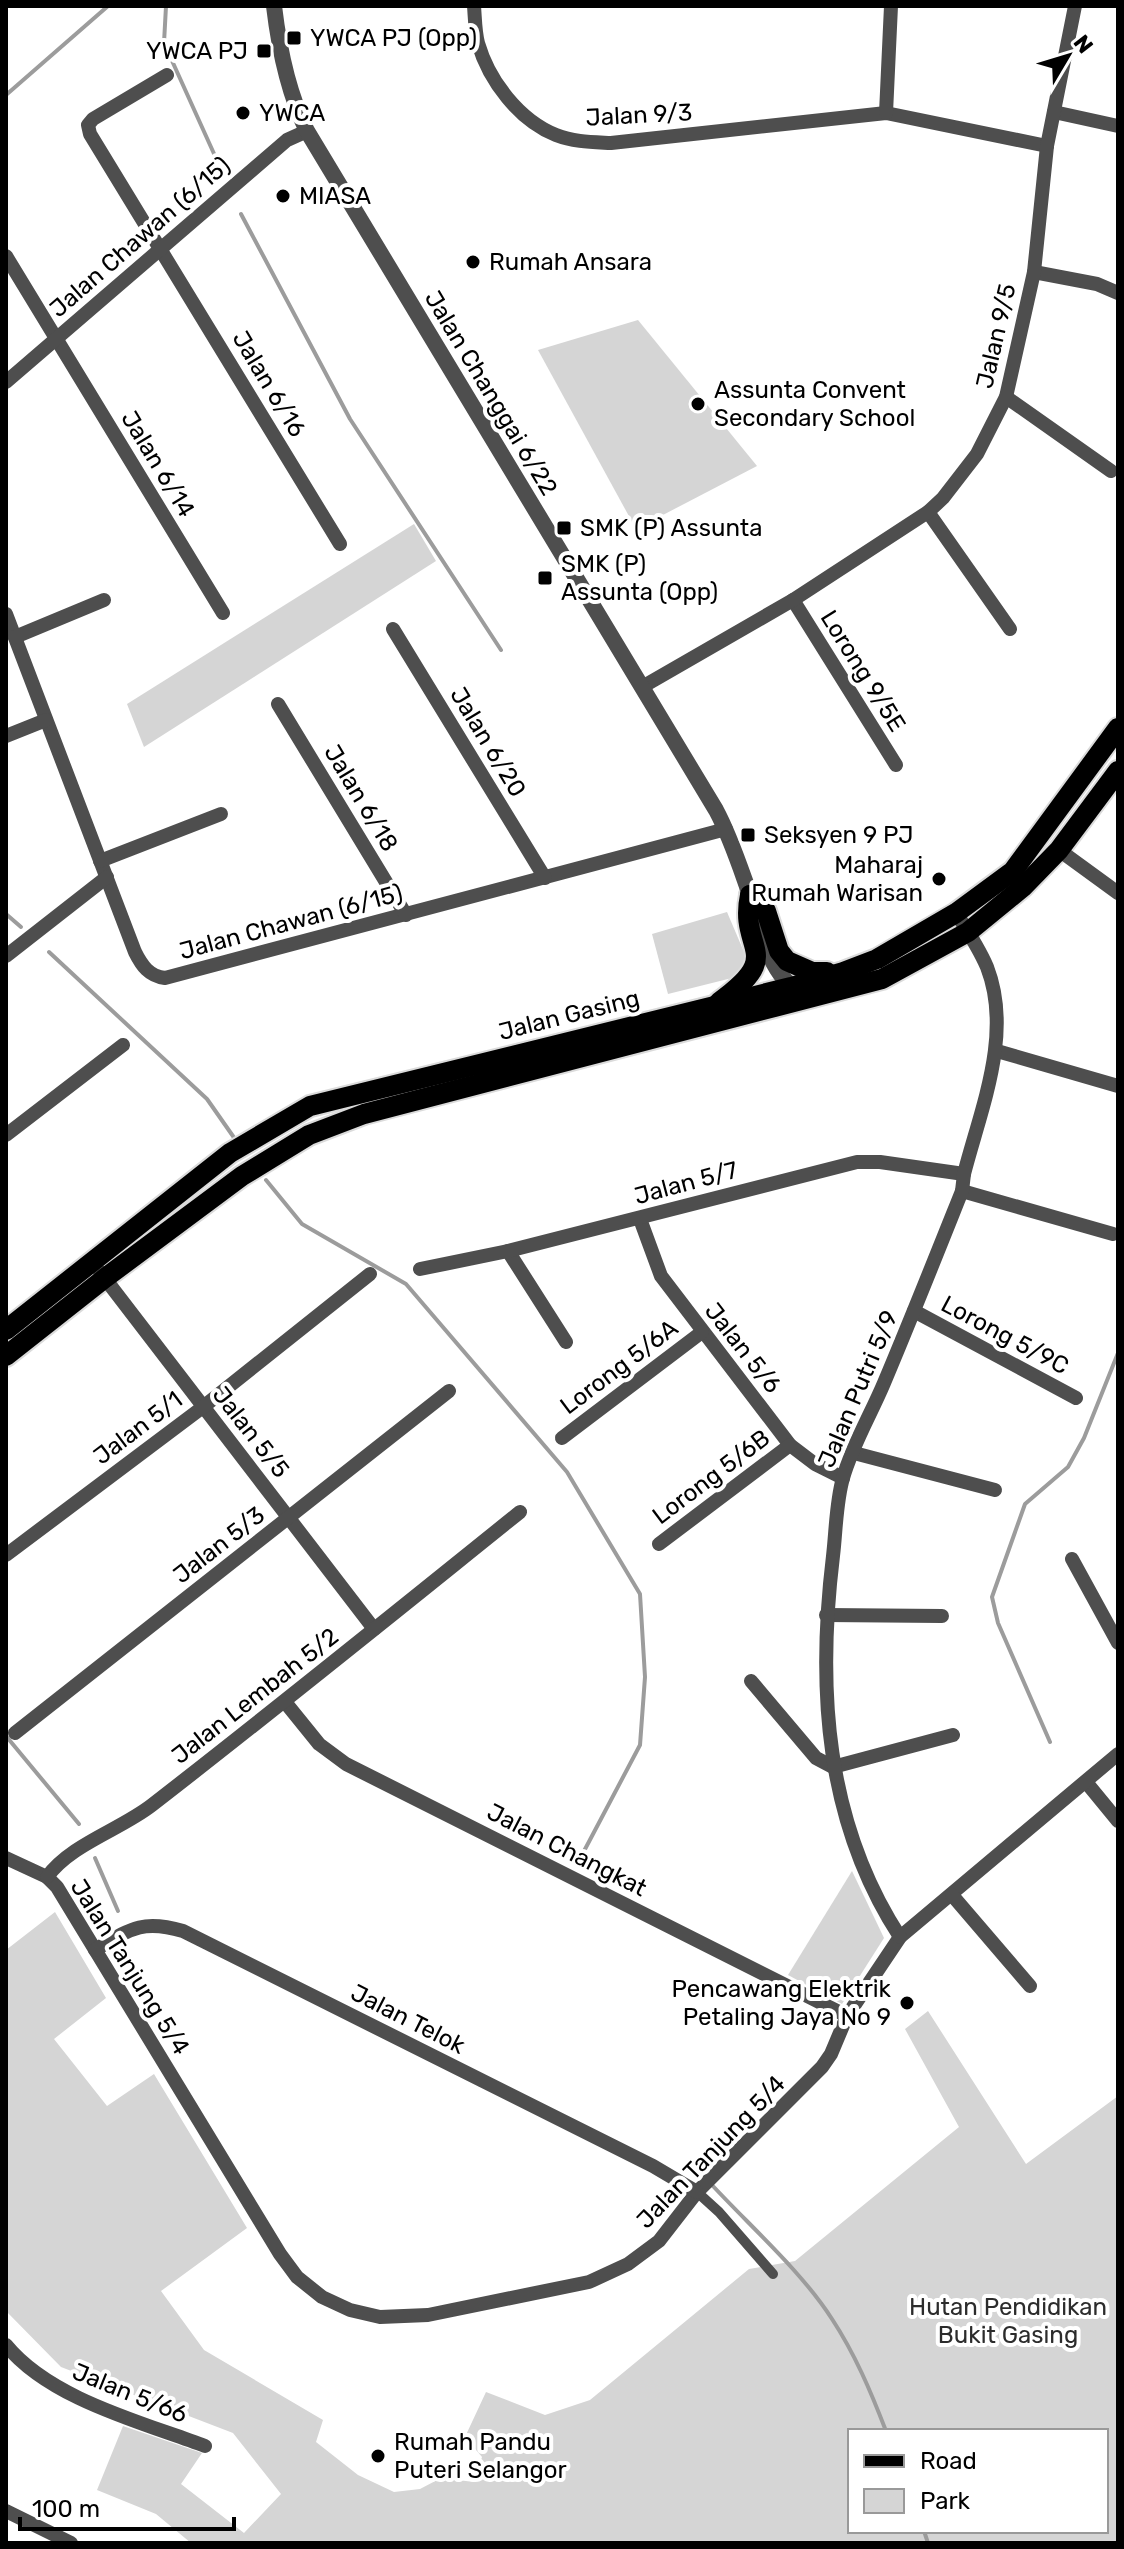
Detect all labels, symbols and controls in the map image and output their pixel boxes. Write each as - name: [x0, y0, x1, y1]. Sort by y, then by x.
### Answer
- north arrow: [1028, 16, 1108, 96]
- place label: YWCA PJ (Opp): [310, 24, 477, 52]
- marker: YWCA PJ (Opp): [285, 29, 303, 47]
- text: N: [1068, 29, 1099, 59]
- place label: YWCA PJ: [146, 37, 248, 65]
- marker: YWCA PJ: [255, 42, 273, 60]
- street label: Jalan 9/3: [585, 98, 693, 132]
- place label: YWCA: [259, 99, 325, 127]
- marker: YWCA: [234, 104, 252, 122]
- street label: Jalan Chawan (6/15): [44, 151, 236, 323]
- place label: MIASA: [299, 182, 371, 210]
- marker: MIASA: [274, 187, 292, 205]
- place label: Rumah Ansara: [489, 248, 652, 276]
- marker: Rumah Ansara: [464, 253, 482, 271]
- street label: Jalan 9/5: [970, 281, 1022, 391]
- street label: Jalan Changgai 6/22: [419, 286, 563, 500]
- street label: Jalan 6/16: [226, 326, 312, 442]
- place label: Assunta Convent Secondary School: [714, 376, 915, 432]
- marker: Assunta Convent Secondary School: [689, 395, 707, 413]
- street label: Jalan 6/14: [115, 406, 201, 522]
- place label: SMK (P) Assunta: [580, 514, 762, 542]
- marker: SMK (P) Assunta: [555, 519, 573, 537]
- place label: SMK (P) Assunta (Opp): [561, 550, 718, 606]
- marker: SMK (P) Assunta (Opp): [536, 569, 554, 587]
- street label: Lorong 9/5E: [815, 605, 911, 737]
- street label: Jalan 6/20: [444, 682, 532, 802]
- street label: Jalan 6/18: [318, 740, 404, 856]
- place label: Seksyen 9 PJ: [764, 821, 913, 849]
- marker: Seksyen 9 PJ: [739, 826, 757, 844]
- place label: Maharaj Rumah Warisan: [751, 851, 923, 907]
- marker: Maharaj Rumah Warisan: [930, 870, 948, 888]
- street label: Jalan Chawan (6/15): [176, 879, 406, 965]
- street label: Jalan Gasing: [496, 984, 642, 1046]
- street label: Jalan 5/7: [631, 1156, 741, 1210]
- street label: Lorong 5/9C: [936, 1290, 1074, 1380]
- street label: Jalan 5/6: [699, 1297, 787, 1399]
- street label: Jalan Putri 5/9: [812, 1306, 904, 1472]
- street label: Lorong 5/6A: [555, 1314, 683, 1420]
- street label: Jalan 5/5: [207, 1381, 295, 1483]
- street label: Jalan 5/1: [88, 1386, 188, 1470]
- street label: Lorong 5/6B: [647, 1424, 775, 1530]
- street label: Jalan 5/3: [168, 1501, 270, 1589]
- street label: Jalan Lembah 5/2: [166, 1622, 344, 1770]
- street label: Jalan Changkat: [483, 1798, 651, 1902]
- street label: Jalan Tanjung 5/4: [65, 1874, 195, 2060]
- place label: Pencawang Elektrik Petaling Jaya No 9: [672, 1975, 892, 2031]
- street label: Jalan Telok: [346, 1978, 470, 2060]
- marker: Pencawang Elektrik Petaling Jaya No 9: [898, 1994, 916, 2012]
- street label: Jalan Tanjung 5/4: [631, 2070, 791, 2234]
- park label: Hutan Pendidikan Bukit Gasing: [909, 2293, 1107, 2349]
- street label: Jalan 5/66: [69, 2357, 191, 2429]
- place label: Rumah Pandu Puteri Selangor: [394, 2428, 567, 2484]
- legend: [848, 2429, 1108, 2533]
- marker: Rumah Pandu Puteri Selangor: [369, 2447, 387, 2465]
- text: Road: [920, 2447, 977, 2475]
- scale bar: [20, 2481, 234, 2531]
- text: Park: [920, 2487, 971, 2515]
- text: 100 m: [32, 2495, 100, 2523]

